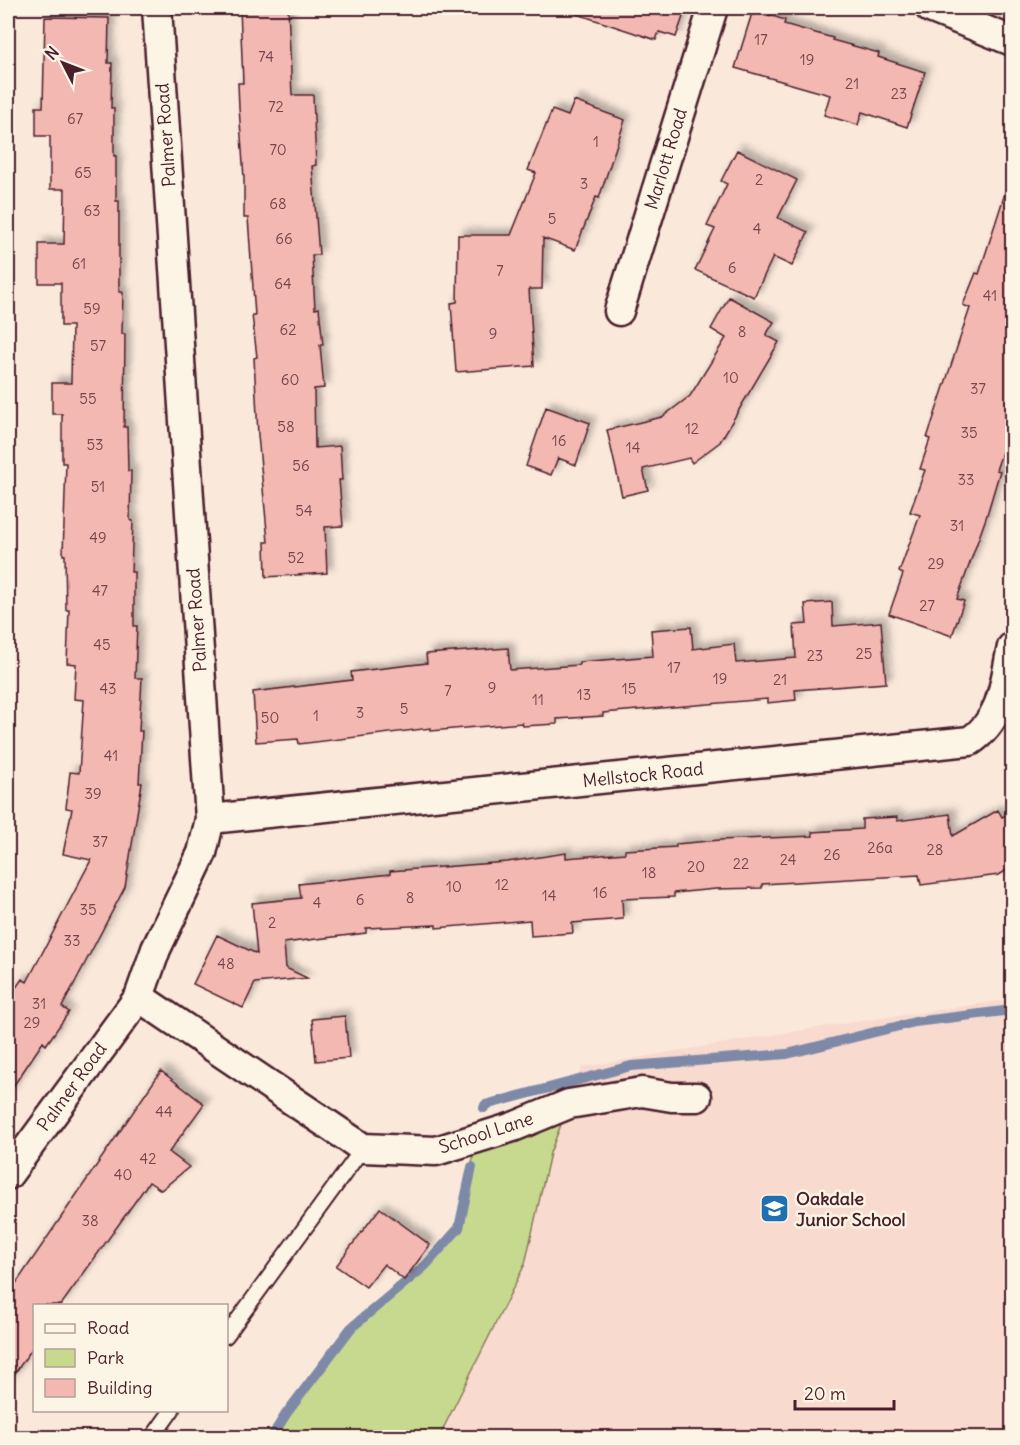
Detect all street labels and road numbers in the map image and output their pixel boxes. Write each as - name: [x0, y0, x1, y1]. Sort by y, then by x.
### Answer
- street label: Palmer Road: [150, 82, 181, 188]
- street label: Marlott Road: [639, 105, 692, 212]
- street label: Palmer Road: [181, 567, 212, 673]
- street label: Mellstock Road: [581, 757, 705, 792]
- street label: Palmer Road: [32, 1038, 112, 1136]
- street label: School Lane: [436, 1106, 536, 1159]

